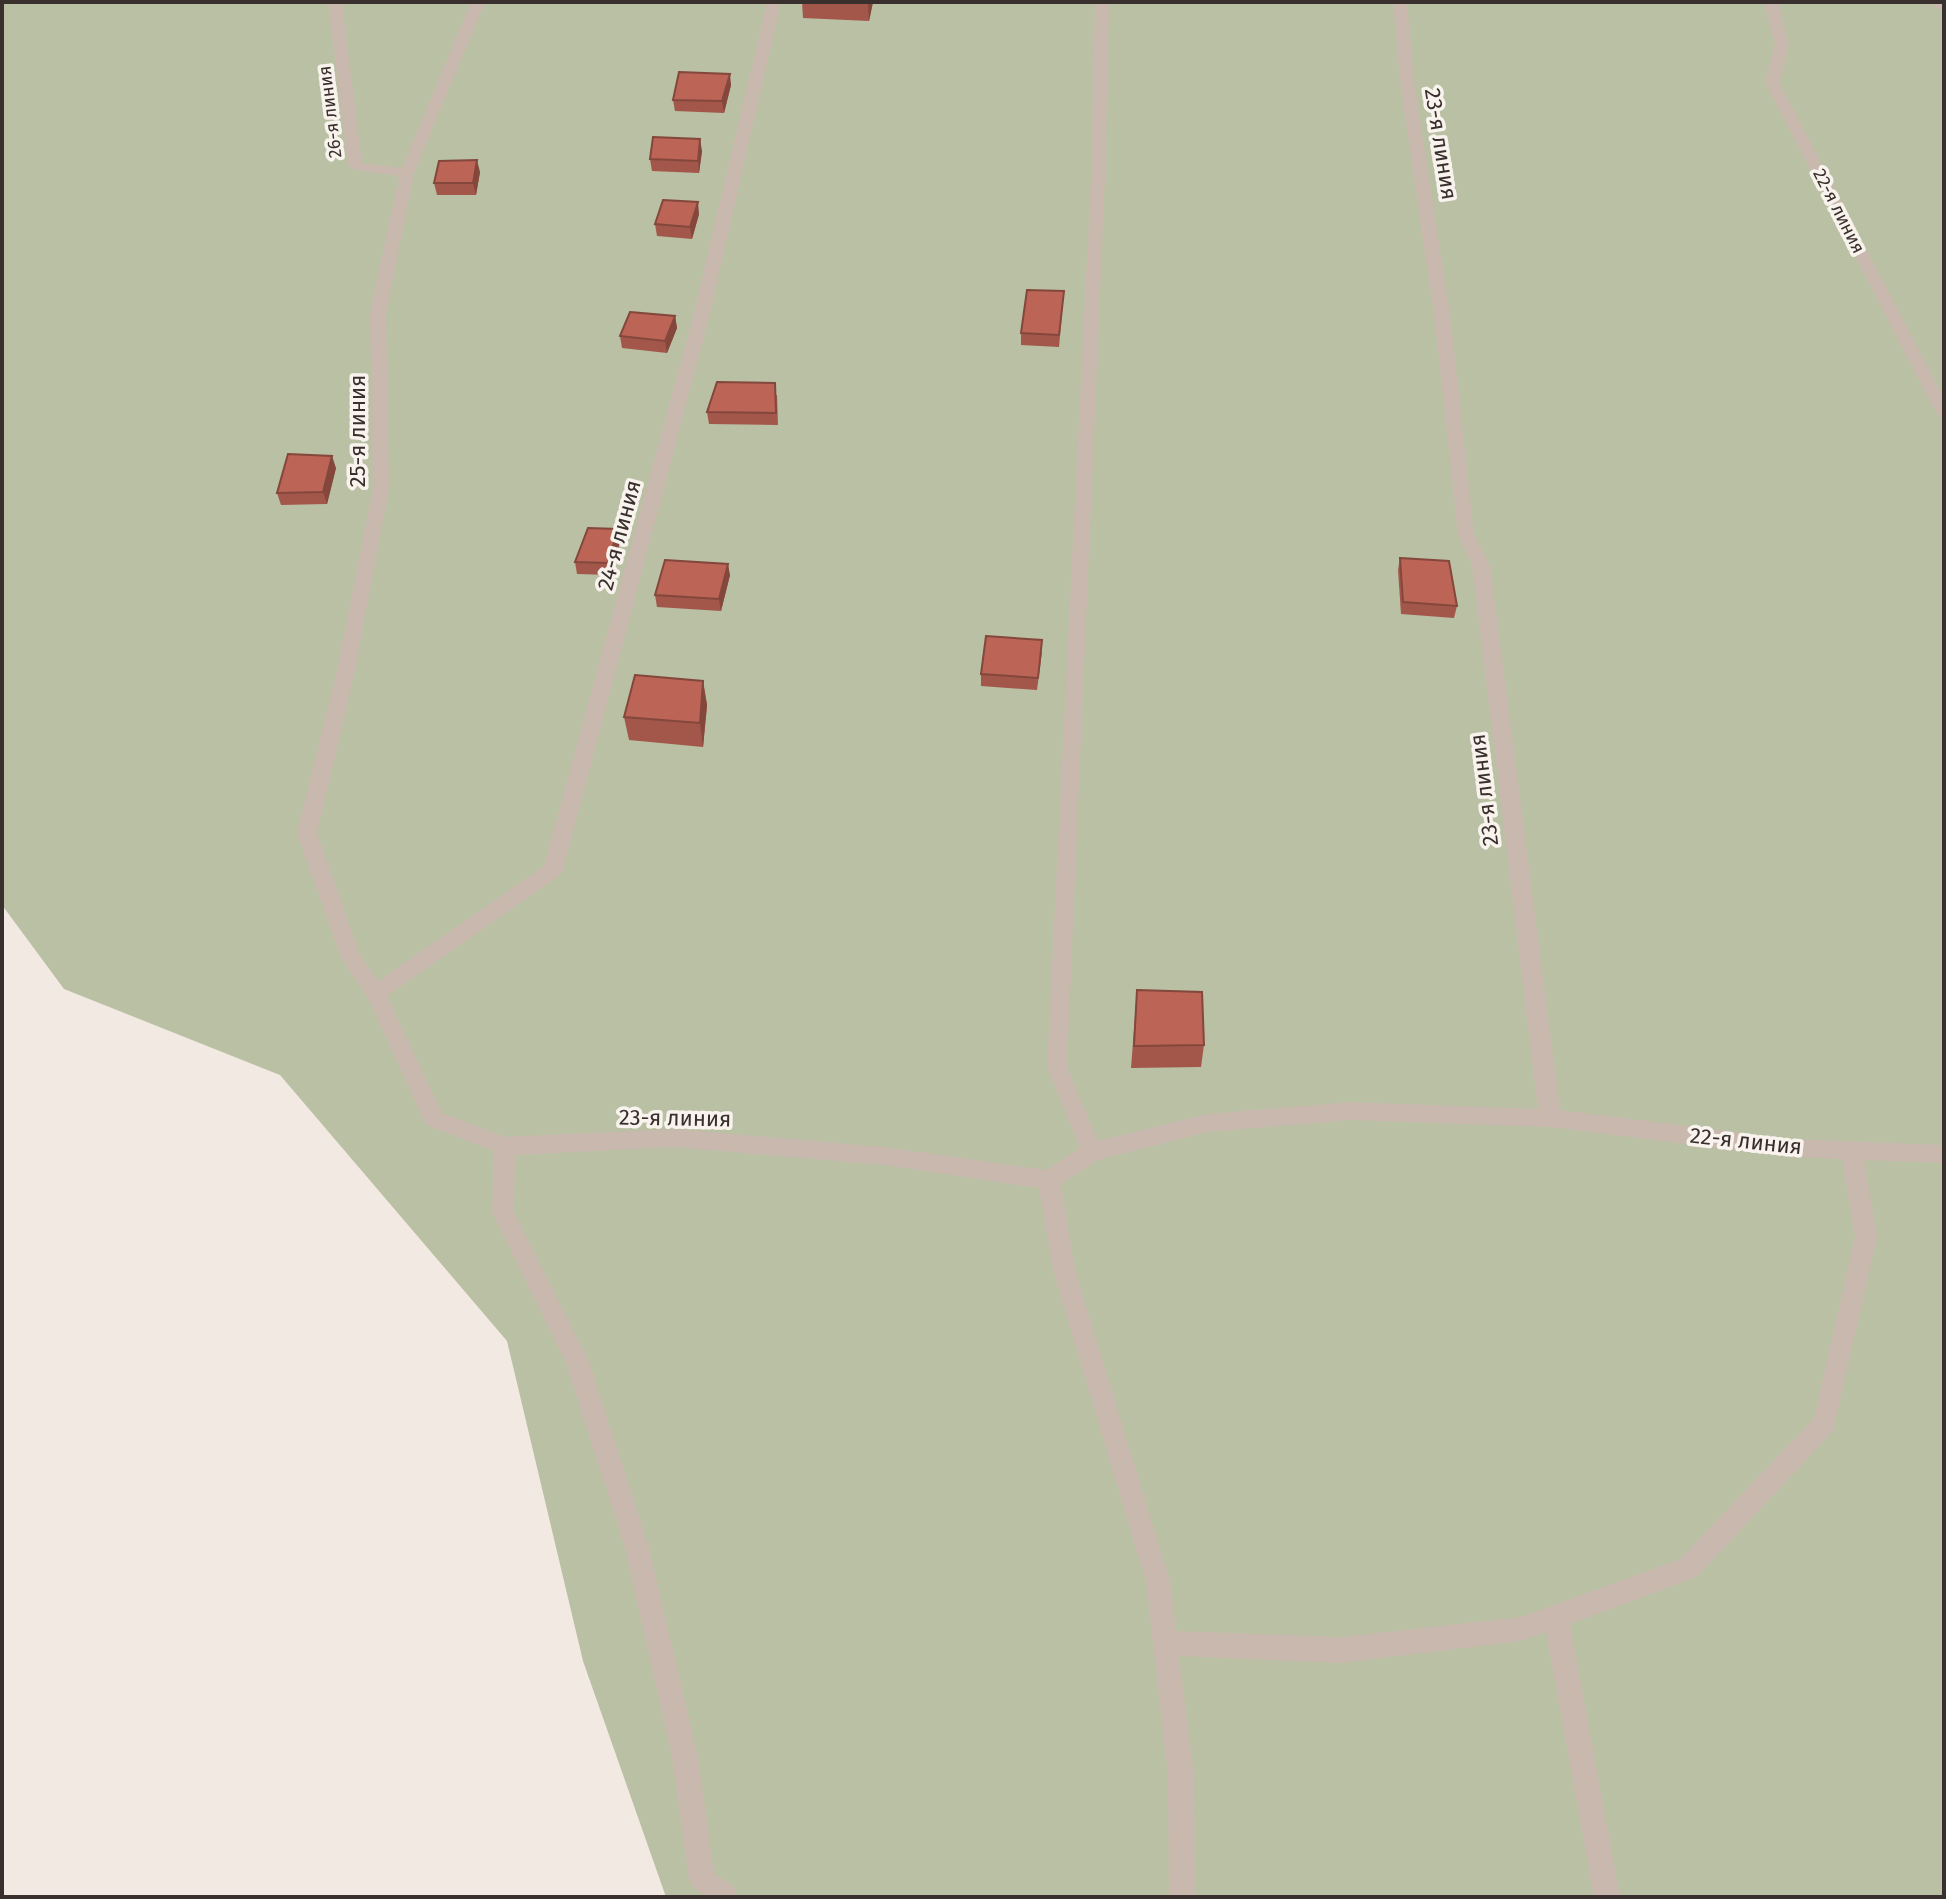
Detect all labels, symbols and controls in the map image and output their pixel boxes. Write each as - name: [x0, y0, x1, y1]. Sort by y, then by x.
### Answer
- street label: 26-я линия: [313, 65, 347, 159]
- street label: 23-я линия: [1419, 86, 1463, 202]
- street label: 22-я линия: [1808, 165, 1870, 257]
- street label: 25-я линия: [344, 375, 371, 487]
- street label: 24-я линия: [591, 477, 647, 593]
- street label: 23-я линия: [1464, 733, 1504, 847]
- street label: 23-я линия: [619, 1104, 731, 1132]
- street label: 22-я линия: [1689, 1122, 1803, 1160]

